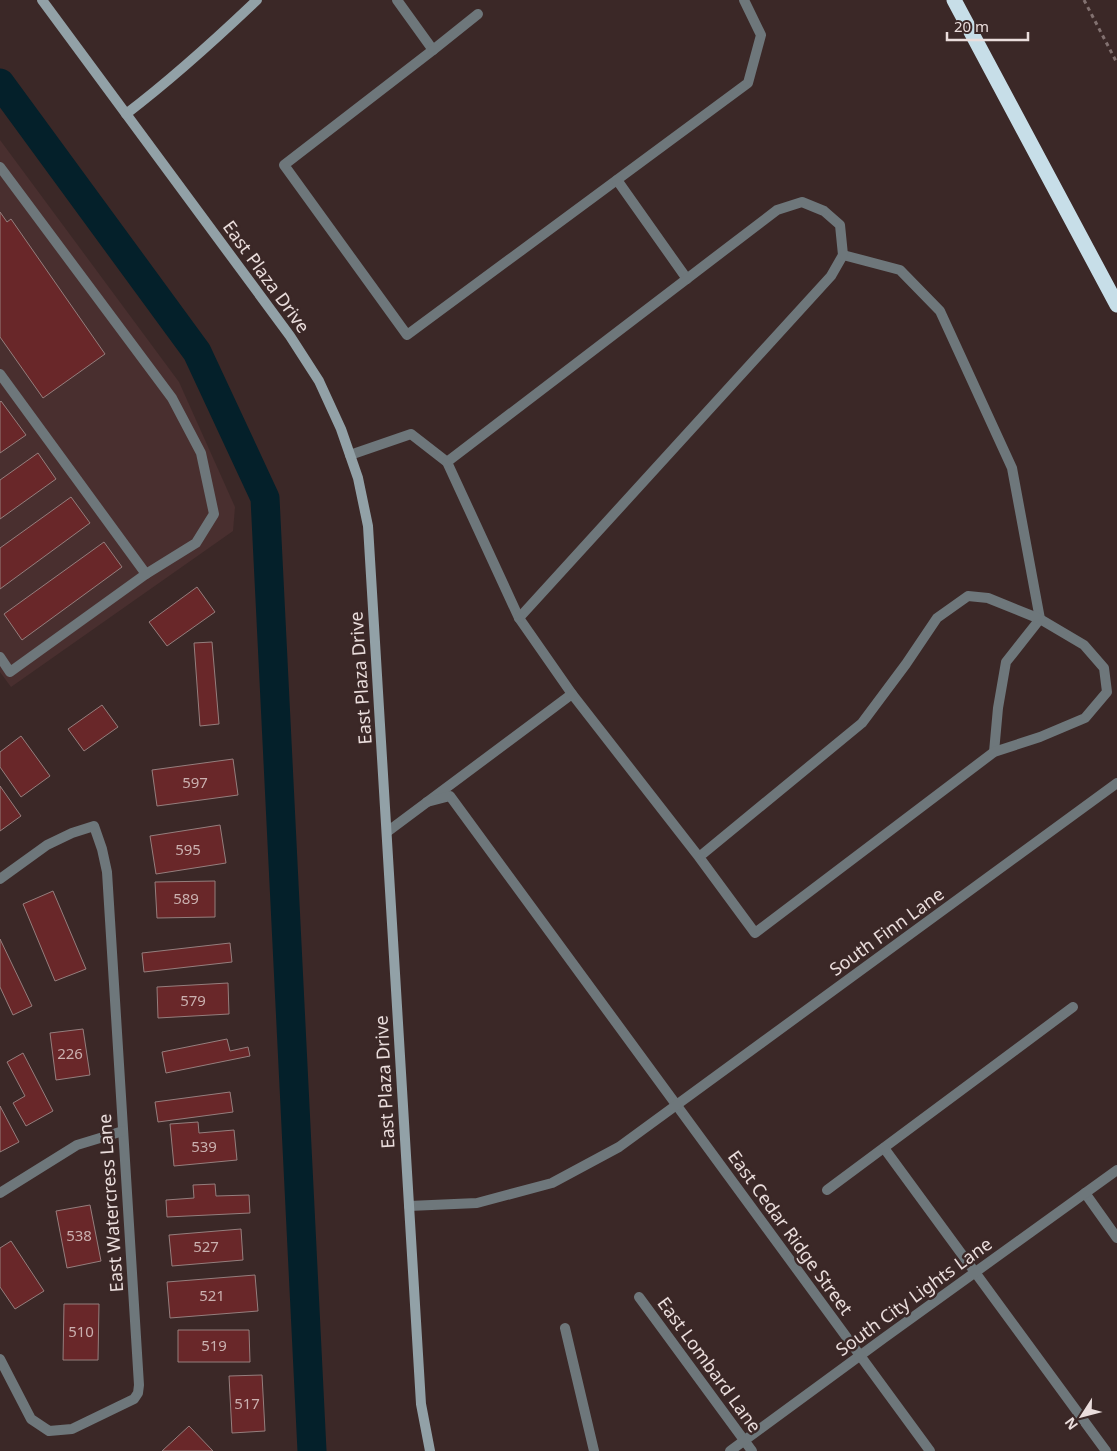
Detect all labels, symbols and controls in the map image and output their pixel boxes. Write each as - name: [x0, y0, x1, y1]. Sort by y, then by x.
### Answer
- scale bar: [947, 10, 1028, 42]
- text: 20 m: [954, 16, 989, 36]
- street label: East Plaza Drive: [218, 215, 316, 337]
- street label: East Plaza Drive: [343, 611, 377, 745]
- house number: 597: [182, 772, 208, 792]
- house number: 595: [175, 839, 201, 859]
- street label: South Finn Lane: [824, 882, 948, 981]
- house number: 589: [173, 888, 199, 908]
- house number: 579: [180, 990, 206, 1010]
- street label: East Plaza Drive: [369, 1015, 399, 1149]
- house number: 226: [57, 1043, 83, 1063]
- street label: East Watercress Lane: [92, 1113, 128, 1293]
- house number: 539: [191, 1136, 217, 1156]
- street label: East Cedar Ridge Street: [723, 1145, 859, 1320]
- house number: 538: [66, 1225, 92, 1245]
- street label: South City Lights Lane: [831, 1231, 996, 1361]
- house number: 527: [193, 1236, 219, 1256]
- house number: 521: [199, 1285, 225, 1305]
- street label: East Lombard Lane: [653, 1292, 767, 1437]
- house number: 510: [68, 1321, 94, 1341]
- house number: 519: [201, 1335, 227, 1355]
- north arrow: [1057, 1391, 1107, 1441]
- house number: 517: [234, 1393, 260, 1413]
- text: N: [1060, 1414, 1082, 1434]

